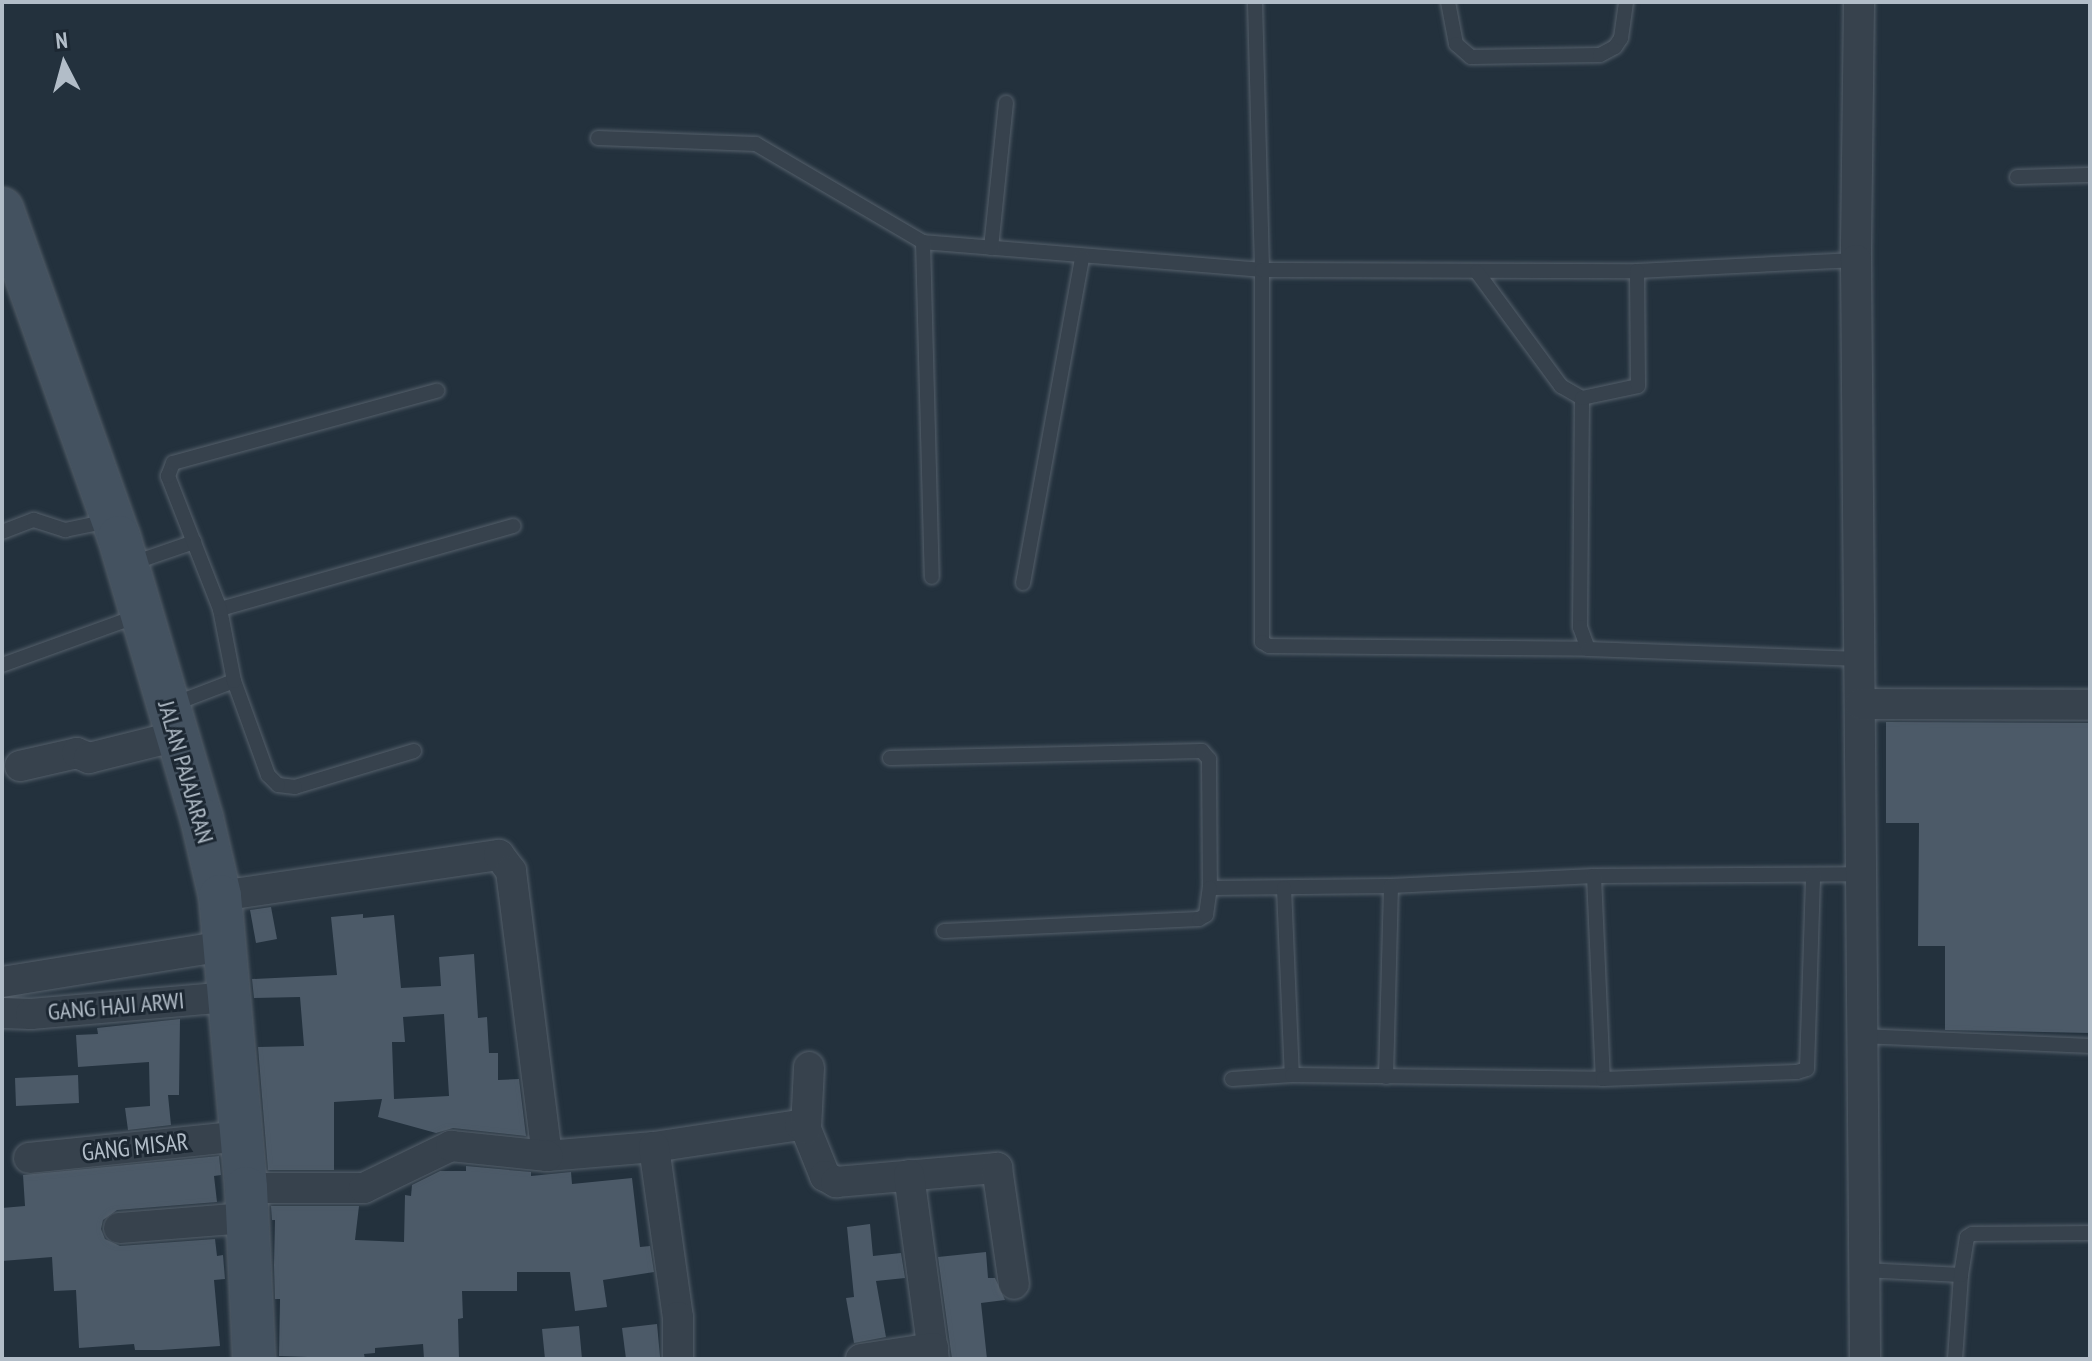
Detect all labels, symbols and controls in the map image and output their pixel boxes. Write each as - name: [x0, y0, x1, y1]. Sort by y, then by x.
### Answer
- north arrow: [24, 24, 104, 104]
- text: N: [54, 26, 69, 55]
- street label: JALAN PAJAJARAN: [152, 697, 220, 847]
- street label: GANG HAJI ARWI: [46, 986, 186, 1026]
- street label: GANG MISAR: [80, 1127, 190, 1167]

